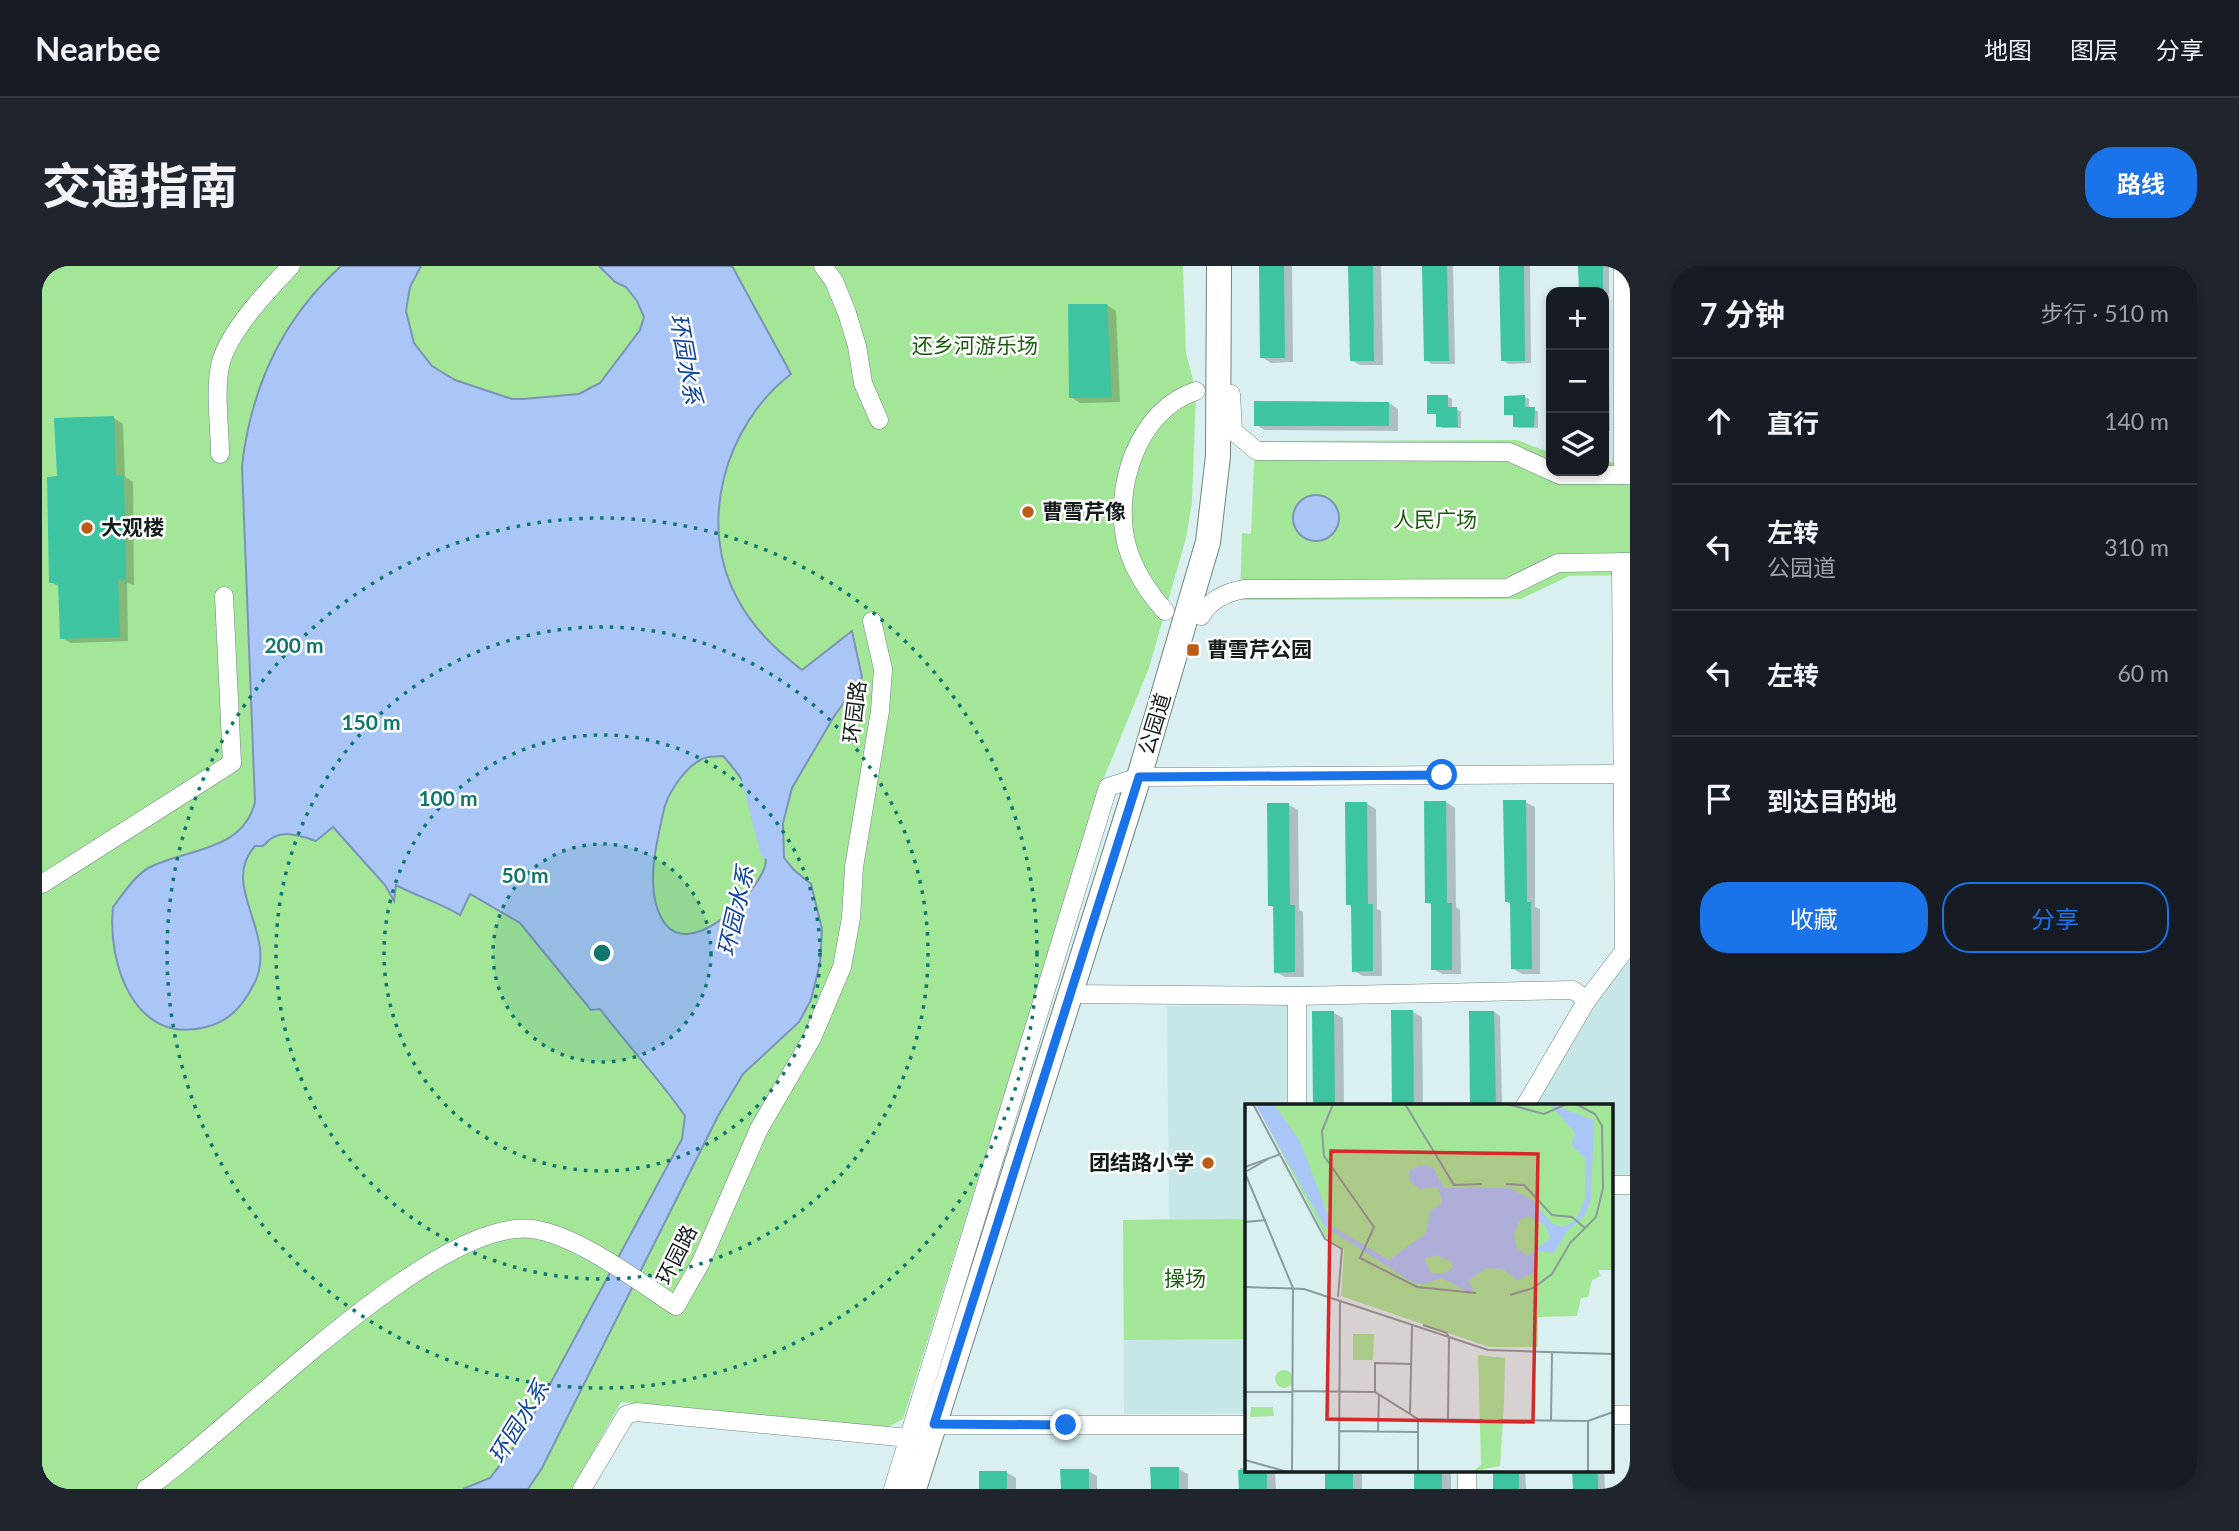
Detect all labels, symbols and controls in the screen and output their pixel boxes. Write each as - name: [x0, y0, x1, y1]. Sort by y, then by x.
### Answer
- text: Nearbee: [35, 28, 161, 68]
- text: 地图: [1984, 35, 2032, 64]
- text: 图层: [2070, 35, 2118, 64]
- text: 分享: [2156, 35, 2204, 64]
- button: 路线: [2085, 147, 2197, 218]
- text: 交通指南: [42, 156, 238, 214]
- map controls: [1546, 287, 1609, 476]
- button: +: [1546, 287, 1609, 350]
- text: 7 分钟: [1700, 295, 1785, 331]
- text: 步行 · 510 m: [2040, 299, 2169, 327]
- water label: 环园水系: [665, 311, 709, 409]
- park label: 还乡河游乐场: [912, 332, 1038, 357]
- button: −: [1546, 350, 1609, 413]
- icon: ahead: [1700, 402, 1738, 440]
- text: 直行: [1767, 407, 1819, 439]
- text: 140 m: [2104, 407, 2169, 435]
- button: layers: [1546, 413, 1609, 476]
- place label: 曹雪芹像: [1042, 498, 1126, 523]
- marker: 曹雪芹像: [1020, 504, 1036, 520]
- park label: 人民广场: [1393, 506, 1477, 531]
- place label: 大观楼: [101, 514, 164, 539]
- text: 左转: [1767, 516, 1819, 548]
- marker: 大观楼: [79, 520, 95, 536]
- icon: left: [1700, 528, 1738, 566]
- text: 310 m: [2104, 533, 2169, 561]
- text: 公园道: [1767, 553, 1836, 581]
- text: 200 m: [264, 632, 324, 657]
- place label: 曹雪芹公园: [1207, 636, 1312, 661]
- marker: 曹雪芹公园: [1185, 642, 1201, 658]
- icon: left: [1700, 654, 1738, 692]
- text: 左转: [1767, 659, 1819, 691]
- text: 60 m: [2118, 659, 2169, 687]
- street label: 环园路: [837, 679, 870, 745]
- street label: 公园道: [1132, 690, 1175, 757]
- text: 150 m: [341, 709, 401, 734]
- route start: [1426, 759, 1457, 790]
- icon: arrive: [1700, 780, 1738, 818]
- text: 100 m: [418, 785, 478, 810]
- text: 到达目的地: [1767, 785, 1897, 817]
- water label: 环园水系: [711, 861, 759, 959]
- text: 50 m: [501, 862, 549, 887]
- button: 收藏: [1700, 882, 1928, 953]
- button: 分享: [1942, 882, 2169, 953]
- centre of rings: [590, 941, 614, 965]
- inset map: [1245, 1104, 1612, 1472]
- place label: 团结路小学: [1089, 1149, 1194, 1174]
- marker: 团结路小学: [1200, 1155, 1216, 1171]
- street label: 环园路: [650, 1221, 701, 1288]
- park label: 操场: [1164, 1265, 1206, 1290]
- water label: 环园水系: [482, 1373, 555, 1468]
- route end: [1050, 1409, 1081, 1440]

